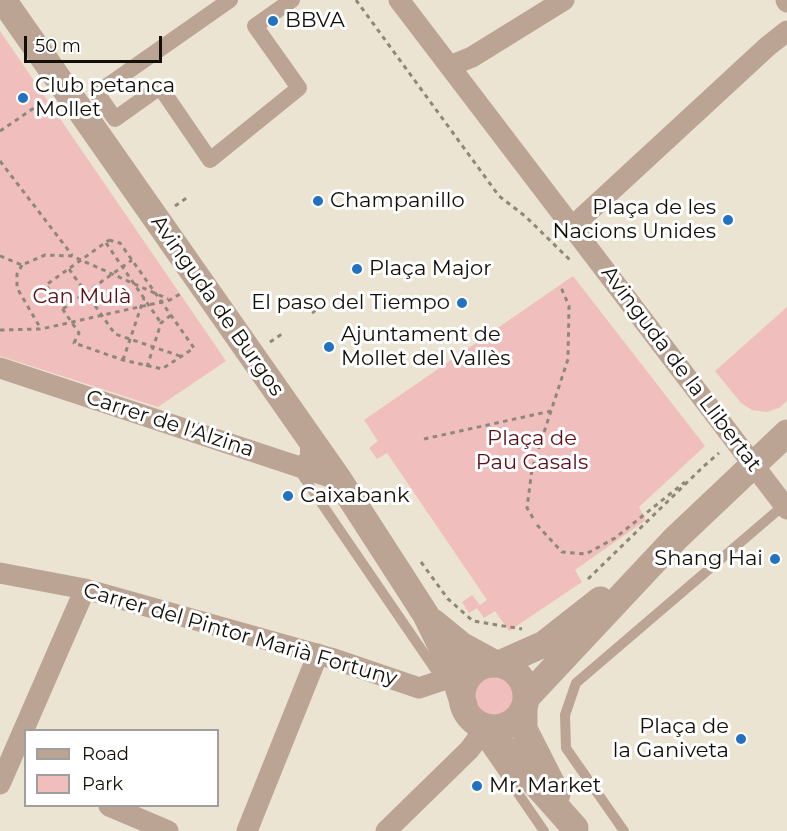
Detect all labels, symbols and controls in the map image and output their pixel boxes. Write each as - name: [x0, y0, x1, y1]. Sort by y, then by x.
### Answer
- place label: BBVA: [285, 8, 345, 34]
- marker: BBVA: [266, 14, 280, 28]
- scale bar: [27, 24, 165, 62]
- text: 50 m: [35, 35, 81, 57]
- place label: Club petanca Mollet: [35, 73, 175, 123]
- marker: Club petanca Mollet: [16, 91, 30, 105]
- place label: Champanillo: [330, 188, 465, 214]
- marker: Champanillo: [311, 194, 325, 208]
- place label: Plaça de les Nacions Unides: [552, 195, 716, 245]
- street label: Avinguda de Burgos: [145, 211, 289, 401]
- marker: Plaça de les Nacions Unides: [721, 213, 735, 227]
- place label: Plaça Major: [369, 256, 492, 282]
- street label: Avinguda de la Llibertat: [596, 261, 766, 477]
- marker: Plaça Major: [350, 262, 364, 276]
- park label: Can Mulà: [32, 284, 132, 310]
- place label: El paso del Tiempo: [251, 290, 450, 316]
- marker: El paso del Tiempo: [455, 296, 469, 310]
- place label: Ajuntament de Mollet del Vallès: [341, 322, 510, 372]
- marker: Ajuntament de Mollet del Vallès: [322, 340, 336, 354]
- street label: Carrer de l'Alzina: [83, 385, 257, 463]
- park label: Plaça de Pau Casals: [476, 426, 588, 476]
- place label: Caixabank: [300, 483, 409, 509]
- marker: Caixabank: [281, 489, 295, 503]
- place label: Shang Hai: [654, 546, 763, 572]
- marker: Shang Hai: [768, 552, 782, 566]
- street label: Carrer del Pintor Marià Fortuny: [80, 578, 400, 692]
- place label: Plaça de la Ganiveta: [613, 714, 729, 764]
- legend: [24, 729, 219, 807]
- marker: Plaça de la Ganiveta: [734, 732, 748, 746]
- text: Road: [82, 743, 129, 765]
- text: Park: [82, 773, 123, 795]
- place label: Mr. Market: [489, 773, 601, 799]
- marker: Mr. Market: [470, 779, 484, 793]

